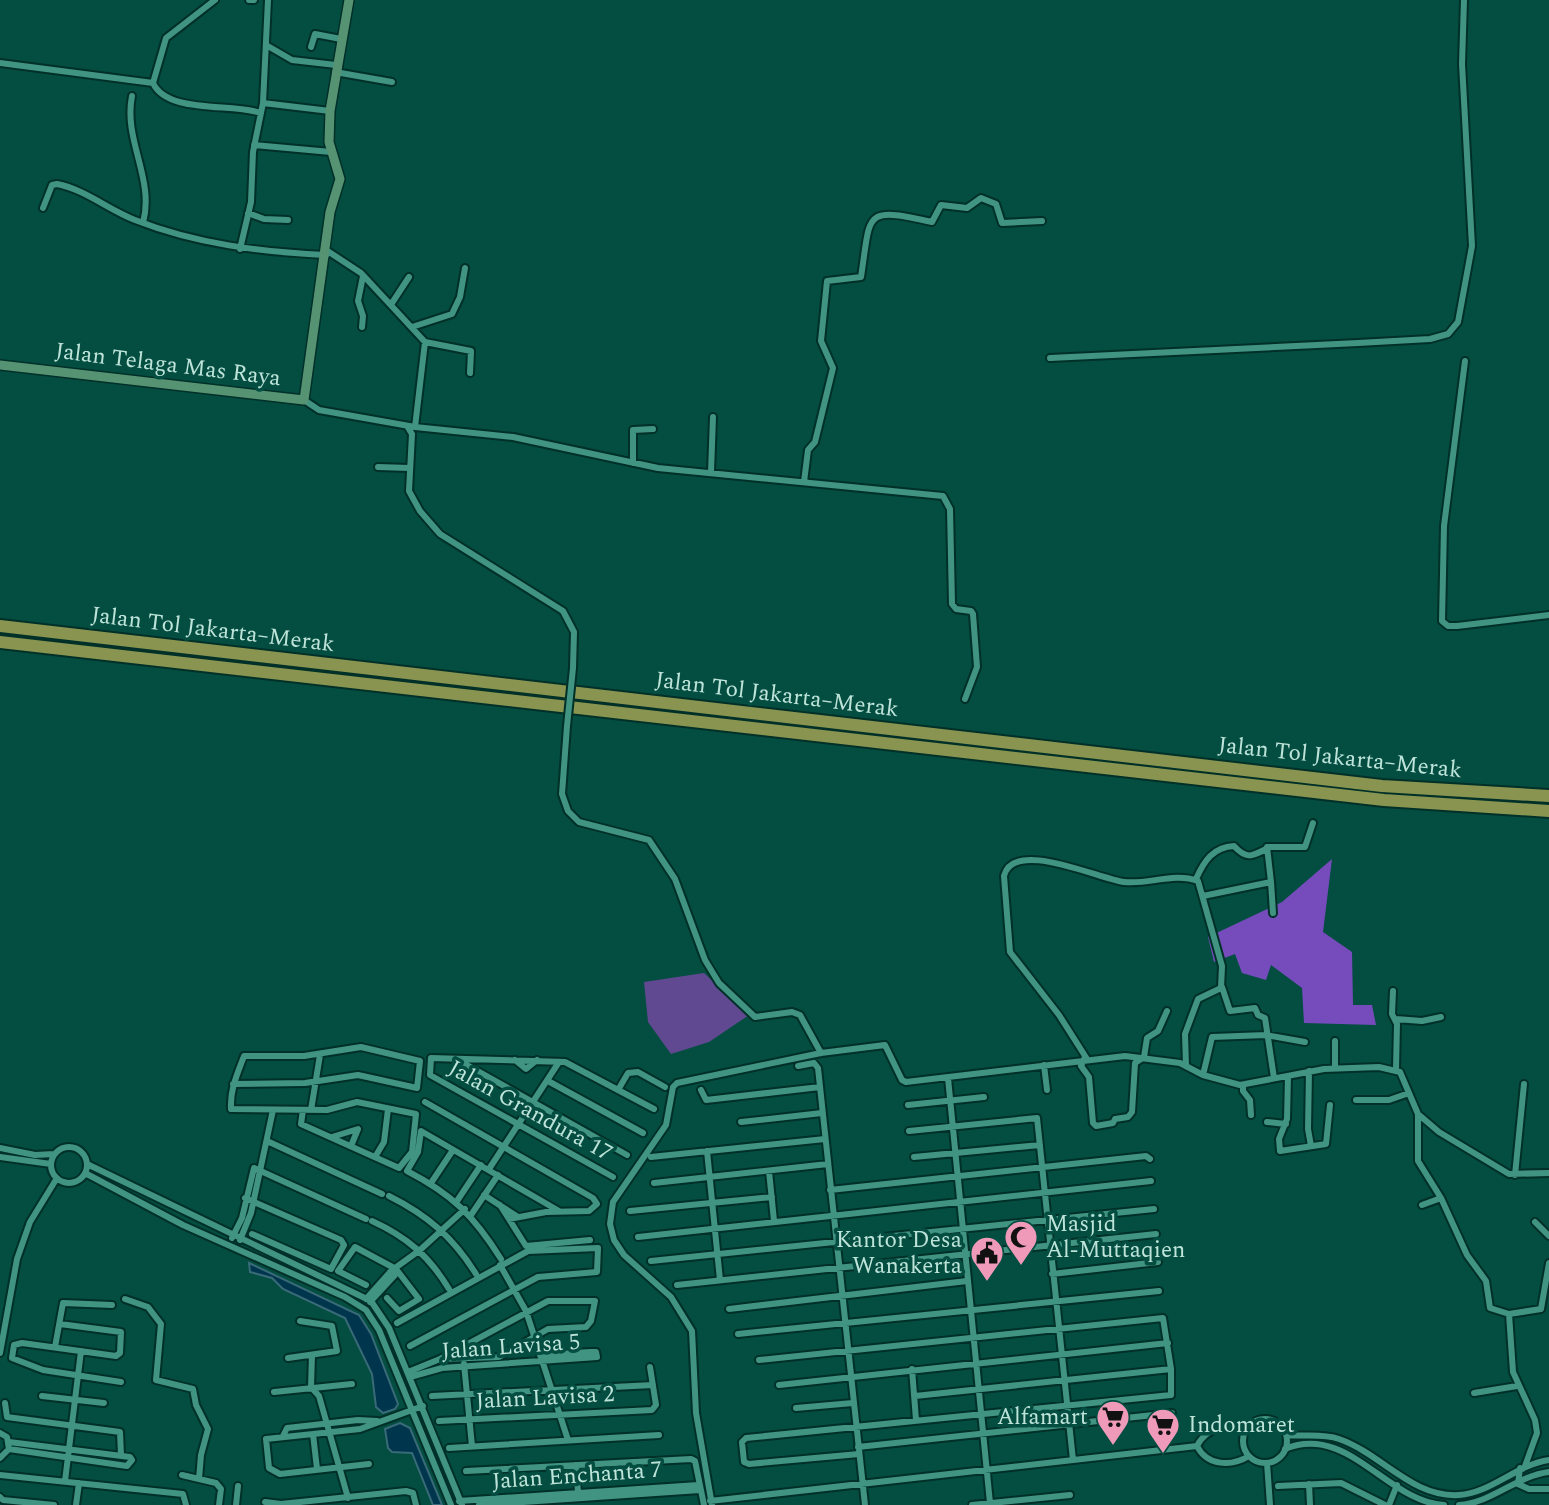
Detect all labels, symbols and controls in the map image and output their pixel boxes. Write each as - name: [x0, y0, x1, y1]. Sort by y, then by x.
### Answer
- street label: Jalan Telaga Mas Raya: [53, 334, 283, 396]
- street label: Jalan Tol Jakarta–Merak: [89, 598, 337, 662]
- street label: Jalan Tol Jakarta–Merak: [653, 663, 901, 727]
- street label: Jalan Tol Jakarta–Merak: [1216, 728, 1464, 788]
- street label: Jalan Grandura 17: [441, 1051, 619, 1171]
- place label: Masjid Al-Muttaqien: [1046, 1207, 1185, 1268]
- mosque icon: Masjid Al-Muttaqien: [1002, 1218, 1040, 1267]
- place label: Kantor Desa Wanakerta: [836, 1223, 962, 1284]
- public building icon: Kantor Desa Wanakerta: [968, 1234, 1006, 1283]
- street label: Jalan Lavisa 5: [440, 1325, 582, 1369]
- street label: Jalan Lavisa 2: [475, 1377, 615, 1419]
- supermarket icon: Alfamart: [1094, 1398, 1132, 1447]
- place label: Alfamart: [997, 1400, 1088, 1435]
- supermarket icon: Indomaret: [1144, 1406, 1182, 1455]
- place label: Indomaret: [1188, 1408, 1295, 1443]
- street label: Jalan Enchanta 7: [491, 1453, 663, 1499]

